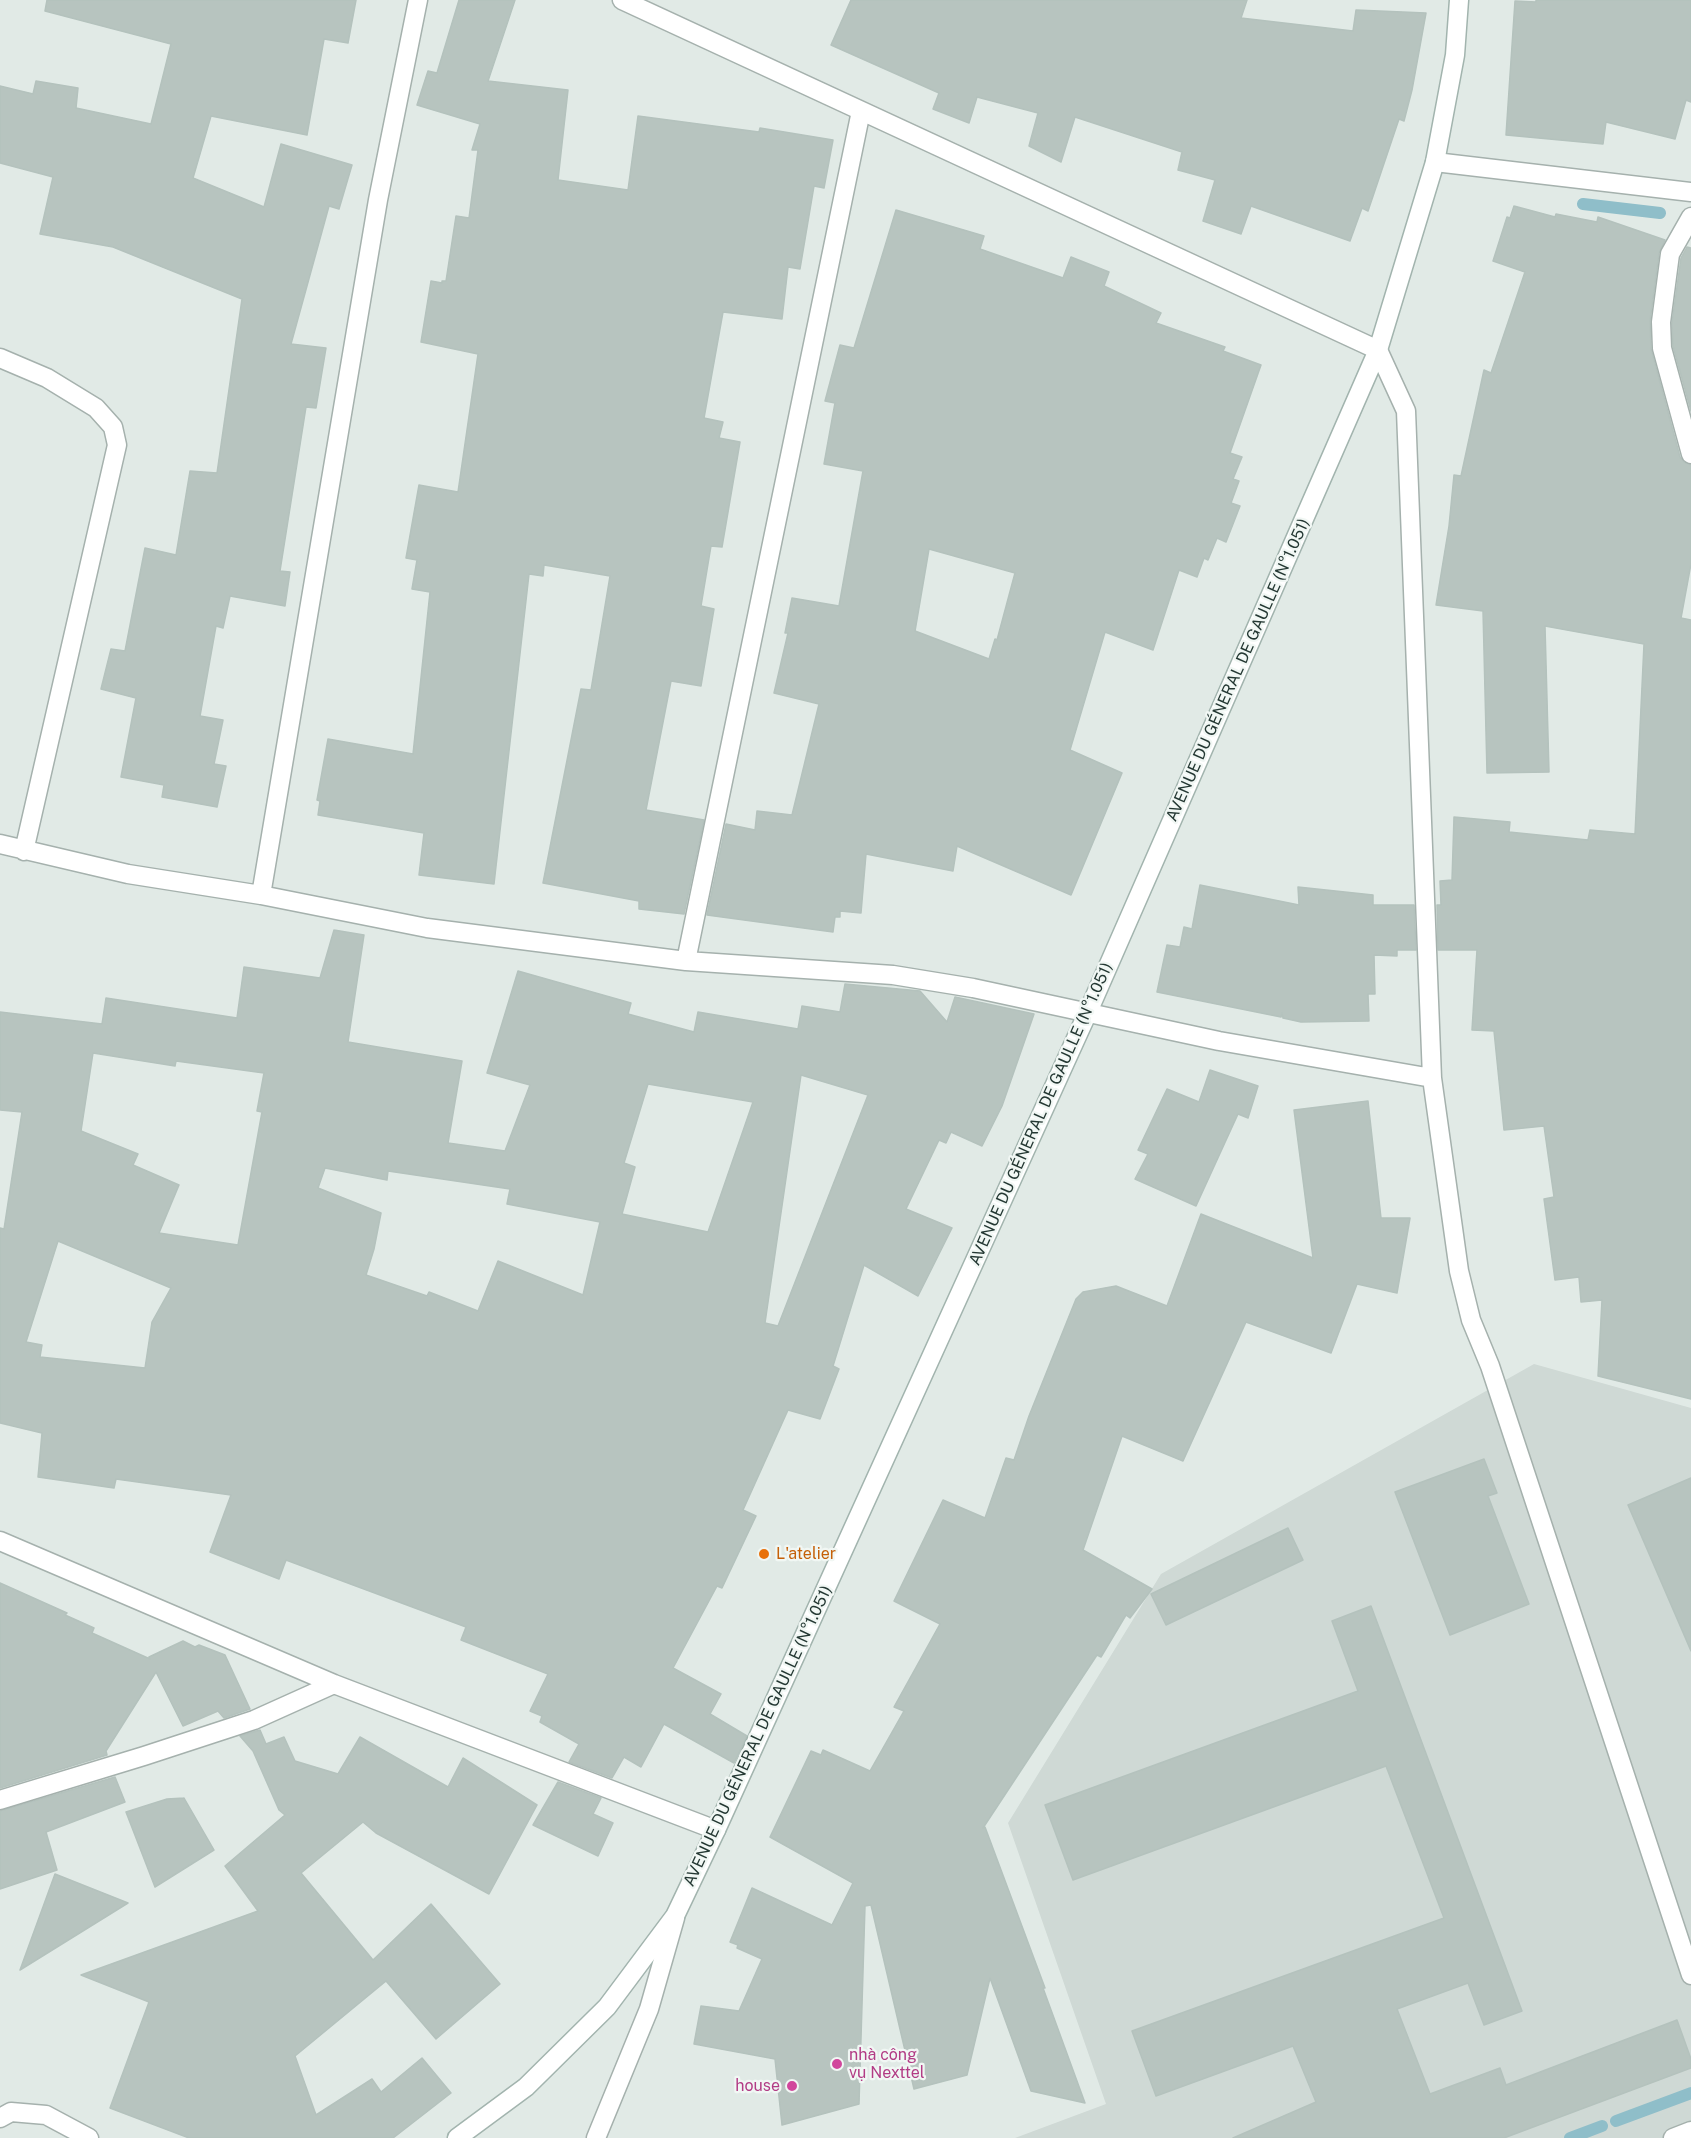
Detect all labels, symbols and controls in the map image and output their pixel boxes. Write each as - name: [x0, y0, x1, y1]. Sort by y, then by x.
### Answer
- street label: AVENUE DU GÉNERAL DE GAULLE (N°1.051): [1162, 516, 1314, 824]
- street label: AVENUE DU GÉNERAL DE GAULLE (N°1.051): [965, 960, 1117, 1268]
- place label: L'atelier: [776, 1544, 836, 1564]
- marker: L'atelier: [757, 1547, 771, 1561]
- street label: AVENUE DU GÉNERAL DE GAULLE (N°1.051): [680, 1583, 836, 1889]
- place label: nhà công vụ Nexttel: [849, 2045, 925, 2083]
- marker: nhà công vụ Nexttel: [830, 2057, 844, 2071]
- place label: house: [735, 2076, 780, 2096]
- marker: house: [785, 2079, 799, 2093]

